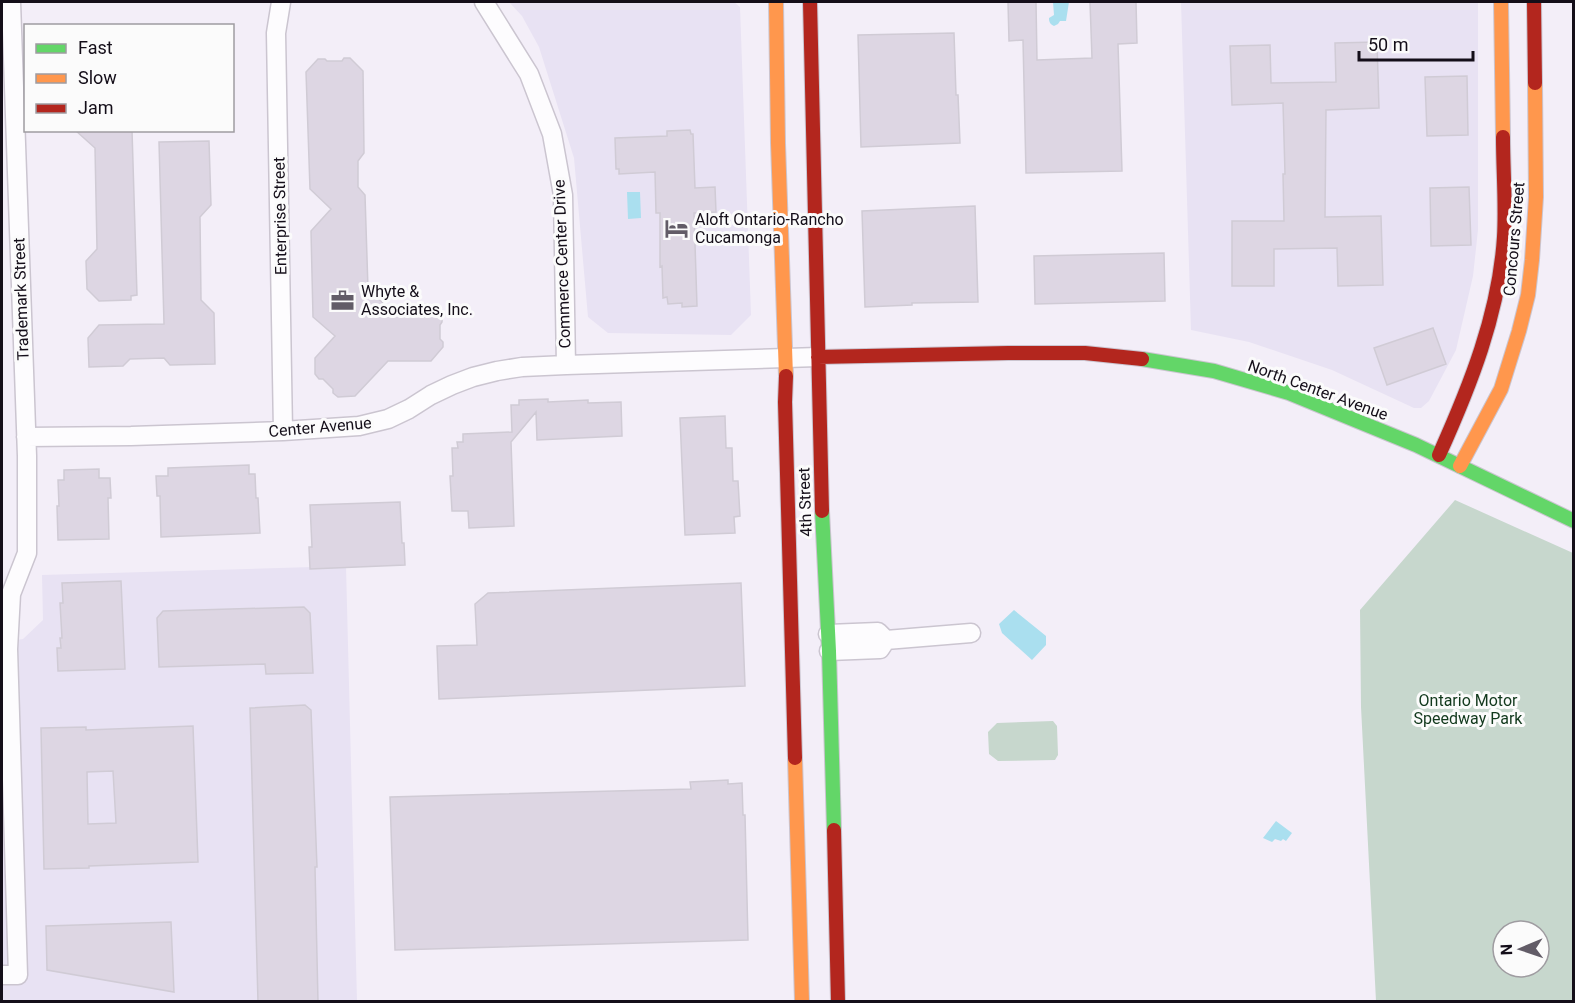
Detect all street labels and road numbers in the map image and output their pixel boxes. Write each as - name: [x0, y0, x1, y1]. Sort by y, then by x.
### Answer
- street label: Enterprise Street: [269, 157, 291, 275]
- street label: Commerce Center Drive: [550, 179, 574, 349]
- street label: Concours Street: [1500, 181, 1528, 297]
- street label: Trademark Street: [9, 237, 33, 361]
- street label: North Center Avenue: [1245, 356, 1391, 424]
- street label: Center Avenue: [268, 413, 372, 441]
- street label: 4th Street: [794, 467, 816, 537]

